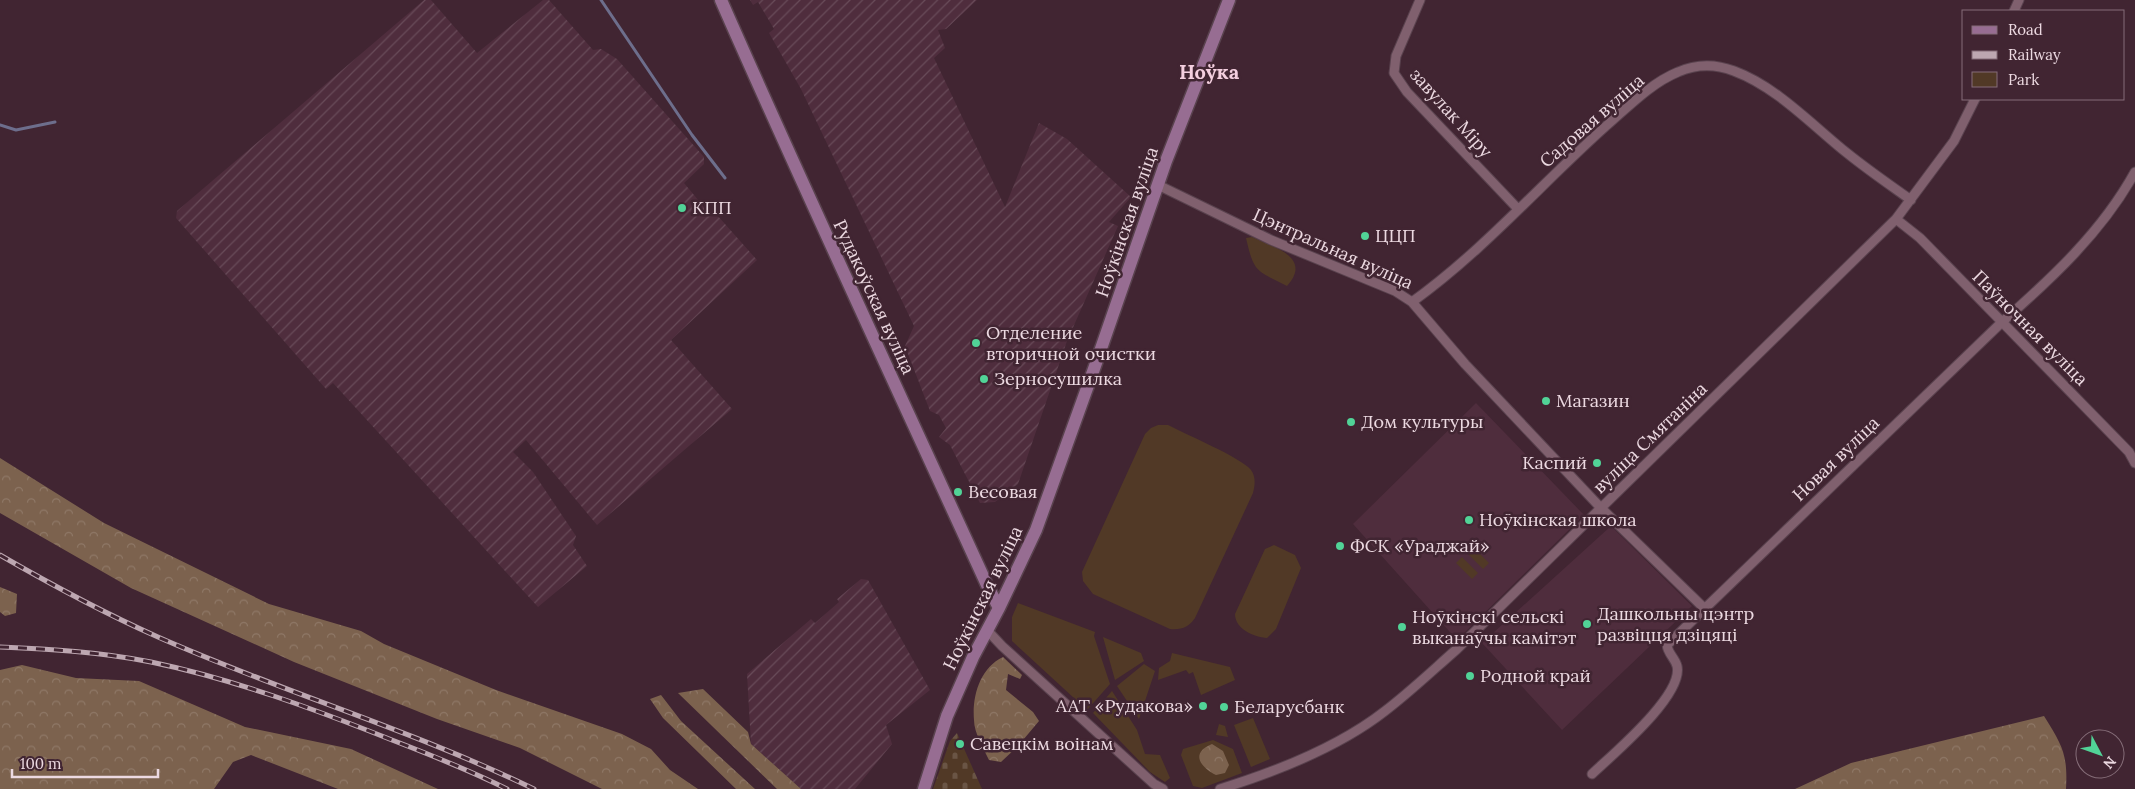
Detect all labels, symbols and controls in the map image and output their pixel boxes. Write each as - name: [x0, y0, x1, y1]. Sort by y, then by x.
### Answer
- legend: [1962, 10, 2125, 100]
- text: Road: [2008, 20, 2043, 39]
- text: Railway: [2008, 45, 2061, 64]
- district label: Ноўка: [1179, 59, 1240, 84]
- street label: завулак Міру: [1405, 63, 1498, 163]
- street label: Садовая вуліца: [1535, 69, 1649, 172]
- text: Park: [2008, 70, 2039, 89]
- street label: Ноўкінская вуліца: [1090, 144, 1163, 300]
- place label: КПП: [692, 196, 732, 219]
- marker: КПП: [676, 202, 688, 214]
- street label: Цэнтральная вуліца: [1250, 203, 1417, 294]
- street label: Рудакоўская вуліца: [829, 216, 920, 378]
- place label: ЦЦП: [1375, 224, 1416, 247]
- marker: ЦЦП: [1359, 230, 1371, 242]
- street label: Паўночная вуліца: [1968, 265, 2093, 390]
- place label: Отделение вторичной очистки: [986, 321, 1156, 365]
- marker: Отделение вторичной очистки: [970, 337, 982, 349]
- place label: Зерносушилка: [994, 367, 1122, 390]
- marker: Зерносушилка: [978, 373, 990, 385]
- street label: вуліца Смятаніна: [1588, 377, 1712, 498]
- place label: Магазин: [1556, 389, 1630, 412]
- marker: Магазин: [1540, 395, 1552, 407]
- place label: Дом культуры: [1361, 410, 1483, 433]
- street label: Новая вуліца: [1787, 411, 1884, 506]
- marker: Дом культуры: [1345, 416, 1357, 428]
- place label: Каспий: [1522, 451, 1587, 474]
- marker: Каспий: [1591, 457, 1603, 469]
- place label: Весовая: [968, 480, 1037, 503]
- marker: Весовая: [952, 486, 964, 498]
- place label: Ноўкінская школа: [1479, 508, 1637, 531]
- marker: Ноўкінская школа: [1463, 514, 1475, 526]
- street label: Ноўкінская вуліца: [938, 522, 1027, 674]
- place label: ФСК «Ураджай»: [1350, 534, 1490, 557]
- marker: ФСК «Ураджай»: [1334, 540, 1346, 552]
- place label: Дашкольны цэнтр развіцця дзіцяці: [1597, 602, 1754, 646]
- place label: Ноўкінскі сельскі выканаўчы камітэт: [1412, 605, 1577, 649]
- marker: Дашкольны цэнтр развіцця дзіцяці: [1581, 618, 1593, 630]
- marker: Ноўкінскі сельскі выканаўчы камітэт: [1396, 621, 1408, 633]
- place label: Родной край: [1480, 664, 1591, 687]
- marker: Родной край: [1464, 670, 1476, 682]
- place label: ААТ «Рудакова»: [1055, 694, 1193, 717]
- place label: Беларусбанк: [1234, 695, 1345, 718]
- marker: ААТ «Рудакова»: [1197, 700, 1209, 712]
- marker: Беларусбанк: [1218, 701, 1230, 713]
- north arrow: [2075, 729, 2125, 779]
- place label: Савецкім воінам: [970, 732, 1114, 755]
- marker: Савецкім воінам: [954, 738, 966, 750]
- scale bar: [12, 746, 159, 778]
- text: N: [2099, 753, 2120, 773]
- text: 100 m: [20, 754, 61, 773]

